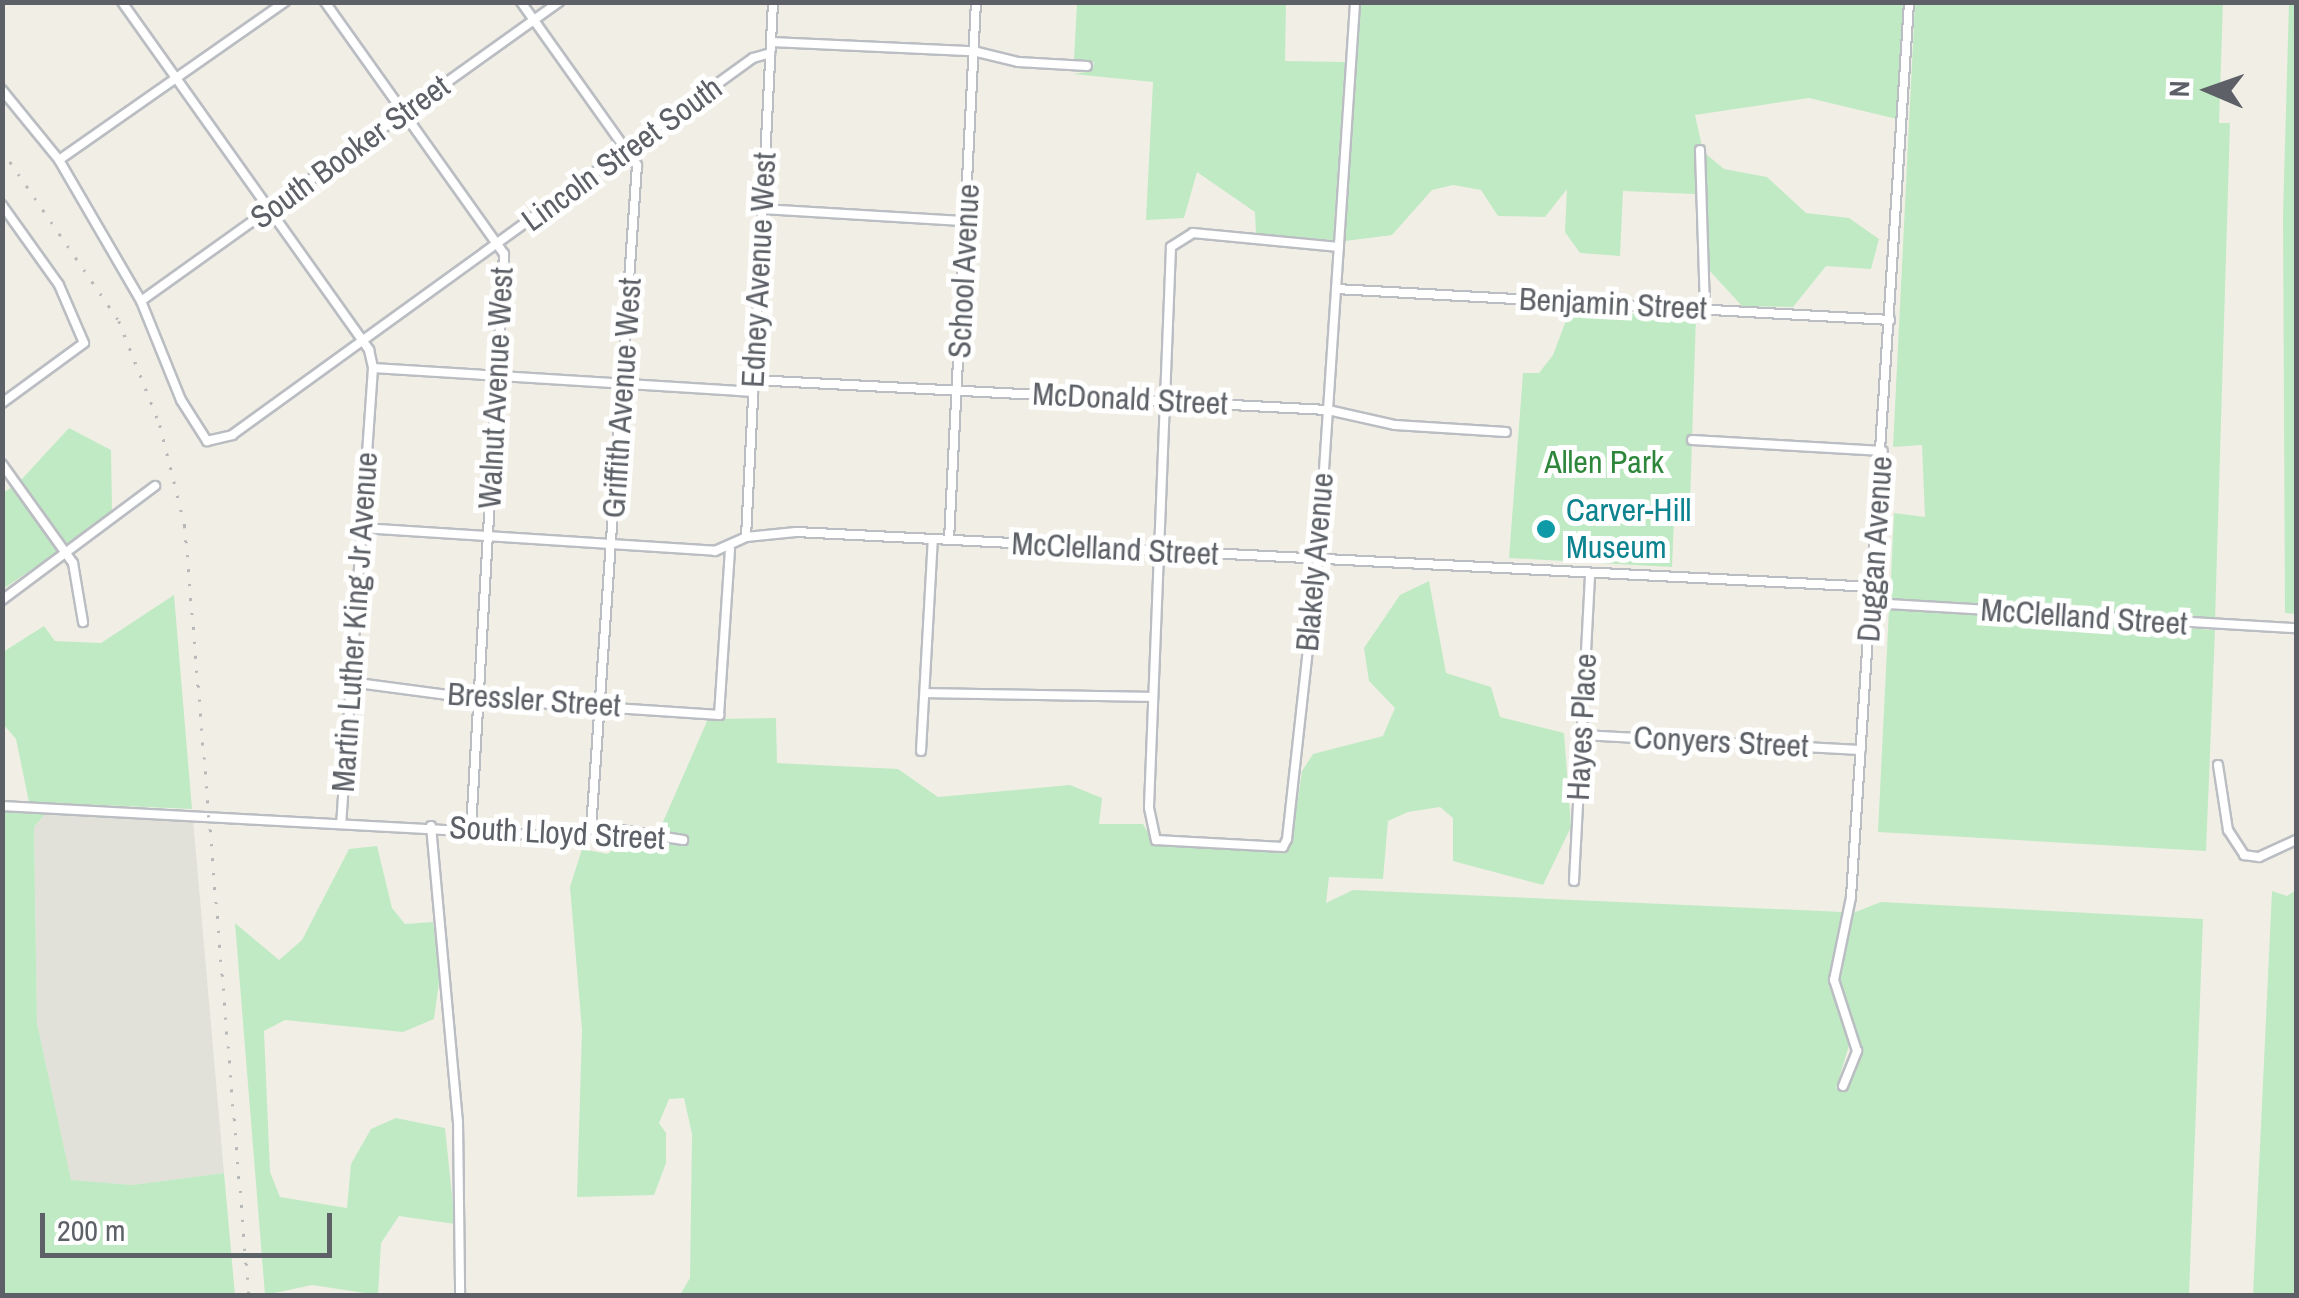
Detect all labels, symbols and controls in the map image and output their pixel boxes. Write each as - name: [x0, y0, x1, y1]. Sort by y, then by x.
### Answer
- north arrow: [2159, 40, 2259, 140]
- street label: South Booker Street: [243, 67, 457, 237]
- street label: Lincoln Street South: [515, 69, 729, 239]
- text: N: [2160, 80, 2198, 98]
- street label: Edney Avenue West: [734, 151, 784, 389]
- street label: School Avenue: [940, 182, 988, 360]
- street label: Walnut Avenue West: [470, 266, 522, 510]
- street label: Griffith Avenue West: [594, 276, 650, 520]
- street label: Benjamin Street: [1518, 280, 1708, 328]
- street label: McDonald Street: [1031, 375, 1229, 423]
- park label: Allen Park: [1544, 443, 1664, 481]
- street label: Martin Luther King Jr Avenue: [324, 450, 386, 794]
- street label: Duggan Avenue: [1849, 454, 1901, 644]
- street label: Blakely Avenue: [1288, 470, 1342, 654]
- place label: Carver-Hill Museum: [1566, 492, 1691, 567]
- marker: Carver-Hill Museum: [1535, 518, 1557, 540]
- street label: McClelland Street: [1011, 524, 1219, 574]
- street label: McClelland Street: [1979, 591, 2189, 643]
- street label: Hayes Place: [1559, 652, 1605, 802]
- street label: Bressler Street: [446, 675, 622, 725]
- street label: Conyers Street: [1633, 718, 1809, 766]
- street label: South Lloyd Street: [448, 808, 666, 858]
- scale bar: [45, 1193, 338, 1255]
- text: 200 m: [57, 1210, 125, 1250]

